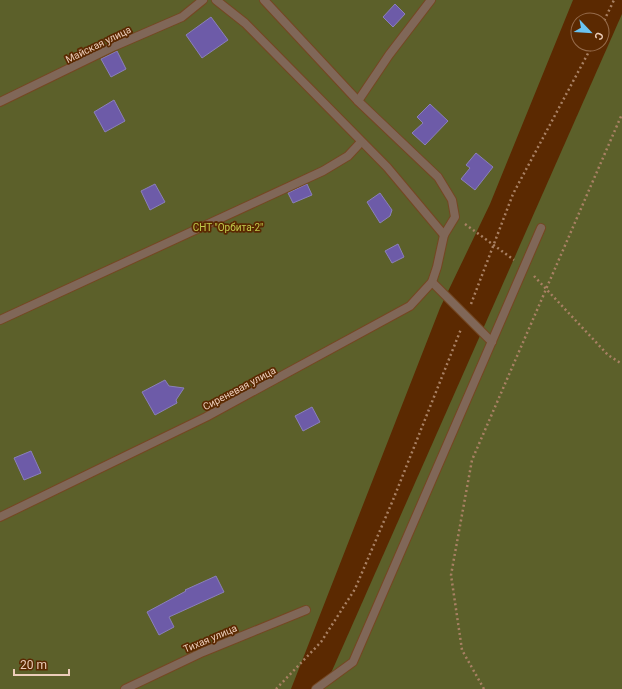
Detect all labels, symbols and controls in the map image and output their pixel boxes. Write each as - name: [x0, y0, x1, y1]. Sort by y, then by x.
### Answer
- north arrow: [570, 12, 610, 52]
- street label: Майская улица: [64, 24, 133, 65]
- text: С: [591, 30, 606, 42]
- park label: СНТ "Орбита-2": [193, 222, 263, 233]
- street label: Сиреневая улица: [201, 365, 278, 412]
- street label: Тихая улица: [182, 622, 239, 655]
- scale bar: [14, 651, 69, 677]
- text: 20 m: [20, 658, 47, 672]

